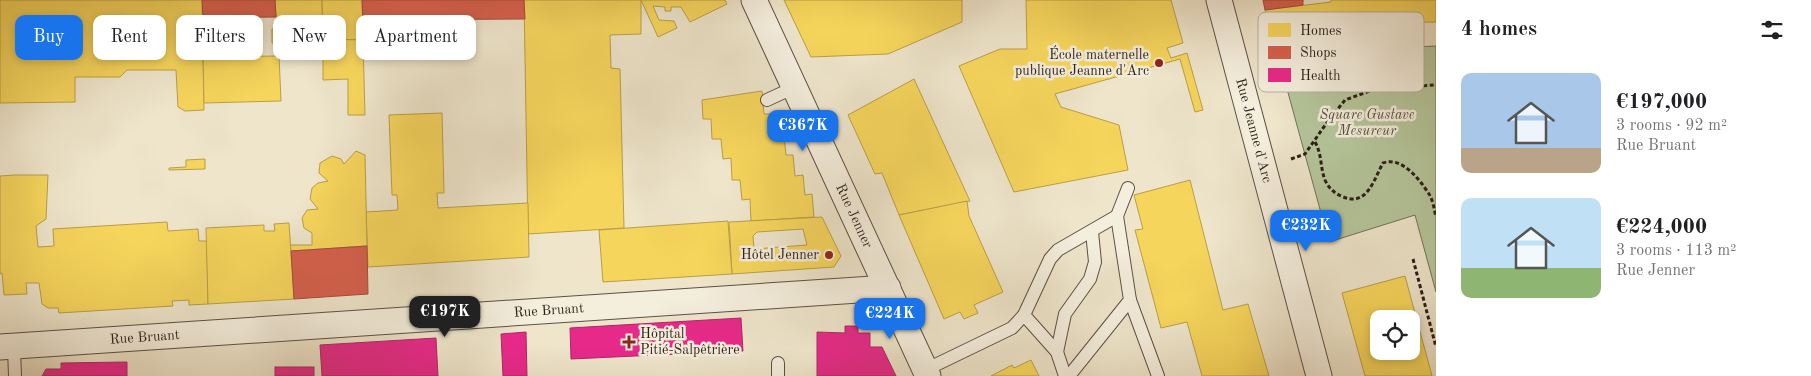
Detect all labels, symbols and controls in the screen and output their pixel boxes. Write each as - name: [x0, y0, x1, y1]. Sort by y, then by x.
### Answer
- legend: [1258, 12, 1424, 92]
- chip: Buy: [15, 15, 83, 60]
- chip: Rent: [93, 15, 166, 60]
- chip: Filters: [176, 15, 263, 60]
- chip: New: [273, 15, 346, 60]
- chip: Apartment: [356, 15, 476, 60]
- icon: filters: [1758, 16, 1786, 44]
- text: 4 homes: [1461, 19, 1537, 40]
- text: Homes: [1300, 24, 1342, 38]
- place label: École maternelle publique Jeanne d'Arc: [1015, 45, 1149, 78]
- text: Shops: [1300, 46, 1337, 60]
- marker: École maternelle publique Jeanne d'Arc: [1153, 57, 1165, 69]
- text: Health: [1300, 69, 1341, 83]
- street label: Rue Jeanne d'Arc: [1233, 77, 1274, 184]
- text: €197,000: [1616, 92, 1707, 113]
- icon: home: [1501, 93, 1561, 153]
- park label: Square Gustave Mesureur: [1320, 108, 1415, 138]
- pin: €367K: [768, 110, 838, 152]
- text: €367K: [778, 118, 828, 134]
- text: 3 rooms · 92 m²: [1616, 118, 1727, 134]
- text: Rue Bruant: [1616, 138, 1696, 154]
- street label: Rue Jenner: [833, 182, 875, 251]
- pin: €232K: [1271, 210, 1341, 252]
- text: €224,000: [1616, 217, 1707, 238]
- text: €232K: [1281, 218, 1331, 234]
- icon: home: [1501, 218, 1561, 278]
- text: 3 rooms · 113 m²: [1616, 243, 1736, 259]
- place label: Hôtel Jenner: [741, 248, 819, 262]
- marker: Hôtel Jenner: [823, 249, 835, 261]
- text: Rue Jenner: [1616, 263, 1695, 279]
- pin: €197K: [410, 296, 480, 338]
- pin: €224K: [855, 298, 925, 340]
- street label: Rue Bruant: [513, 301, 584, 320]
- text: €197K: [420, 304, 470, 320]
- text: €224K: [865, 306, 915, 322]
- map controls: [1370, 310, 1420, 360]
- button: locate: [1370, 310, 1420, 360]
- place label: Hôpital Pitié-Salpêtrière: [640, 327, 740, 357]
- street label: Rue Bruant: [109, 328, 180, 347]
- marker: Hôpital Pitié-Salpêtrière: [622, 335, 636, 349]

